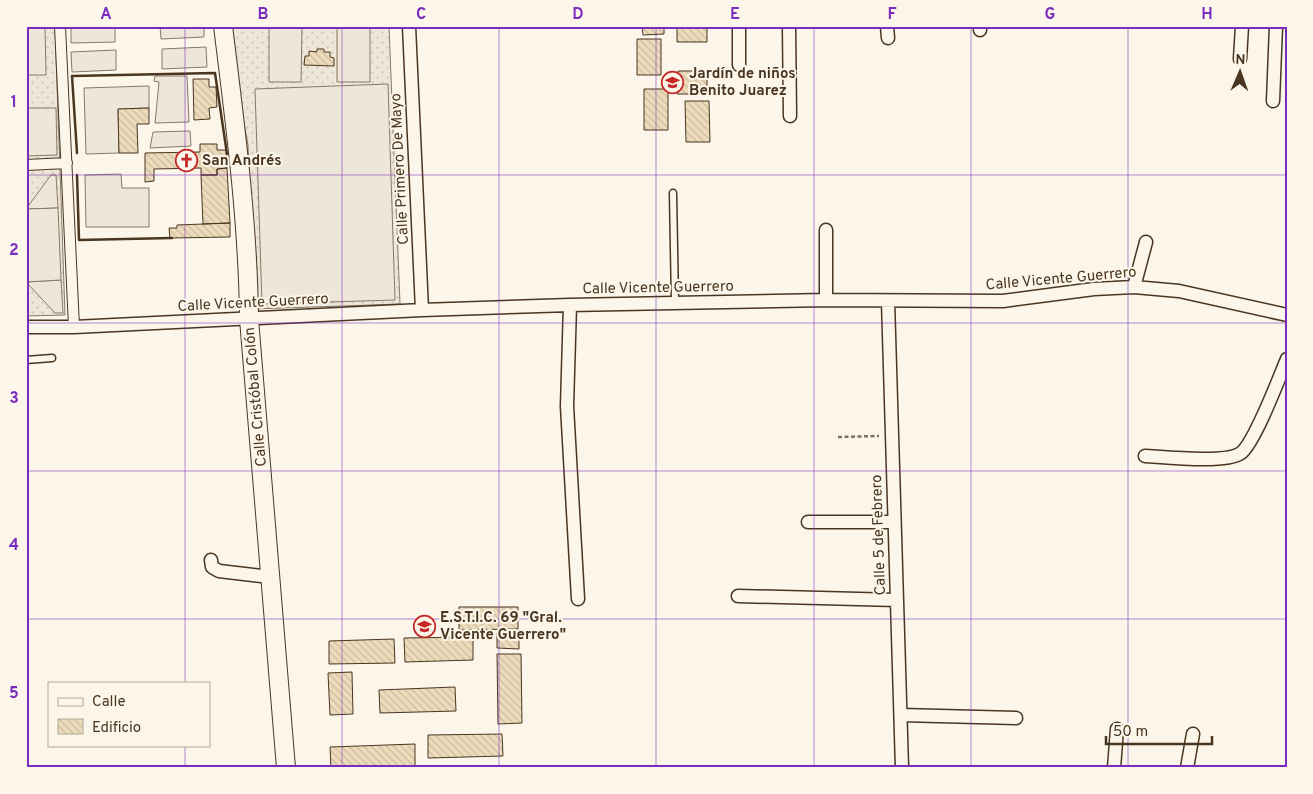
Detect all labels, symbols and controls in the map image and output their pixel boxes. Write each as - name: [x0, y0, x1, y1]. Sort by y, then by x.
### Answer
- text: A: [100, 5, 112, 25]
- text: B: [257, 5, 269, 25]
- text: C: [416, 5, 426, 25]
- text: D: [572, 5, 584, 25]
- text: E: [730, 5, 740, 25]
- text: F: [887, 5, 897, 25]
- text: G: [1045, 5, 1055, 25]
- text: H: [1201, 5, 1213, 25]
- north arrow: [1216, 48, 1266, 98]
- text: N: [1235, 52, 1246, 69]
- place label: Jardín de niños Benito Juarez: [689, 65, 796, 101]
- school or university icon: Jardín de niños Benito Juarez: [661, 70, 685, 94]
- text: 1: [11, 93, 17, 113]
- street label: Calle Primero De Mayo: [387, 93, 414, 245]
- church icon: San Andrés: [174, 148, 198, 172]
- place label: San Andrés: [202, 152, 282, 171]
- text: 2: [9, 241, 19, 261]
- street label: Calle Vicente Guerrero: [985, 263, 1137, 296]
- street label: Calle Vicente Guerrero: [582, 278, 734, 299]
- street label: Calle Vicente Guerrero: [177, 290, 329, 317]
- street label: Calle Cristóbal Colón: [241, 326, 272, 467]
- text: 3: [9, 389, 19, 409]
- street label: Calle 5 de Febrero: [868, 474, 891, 596]
- text: 4: [9, 536, 19, 556]
- place label: E.S.T.I.C. 69 "Gral. Vicente Guerrero": [440, 609, 566, 645]
- school or university icon: E.S.T.I.C. 69 "Gral. Vicente Guerrero": [412, 614, 436, 638]
- legend: [48, 682, 210, 746]
- text: 5: [9, 684, 19, 704]
- text: Calle: [92, 693, 126, 712]
- scale bar: [1106, 714, 1212, 746]
- text: Edificio: [92, 719, 141, 738]
- text: 50 m: [1113, 723, 1148, 742]

